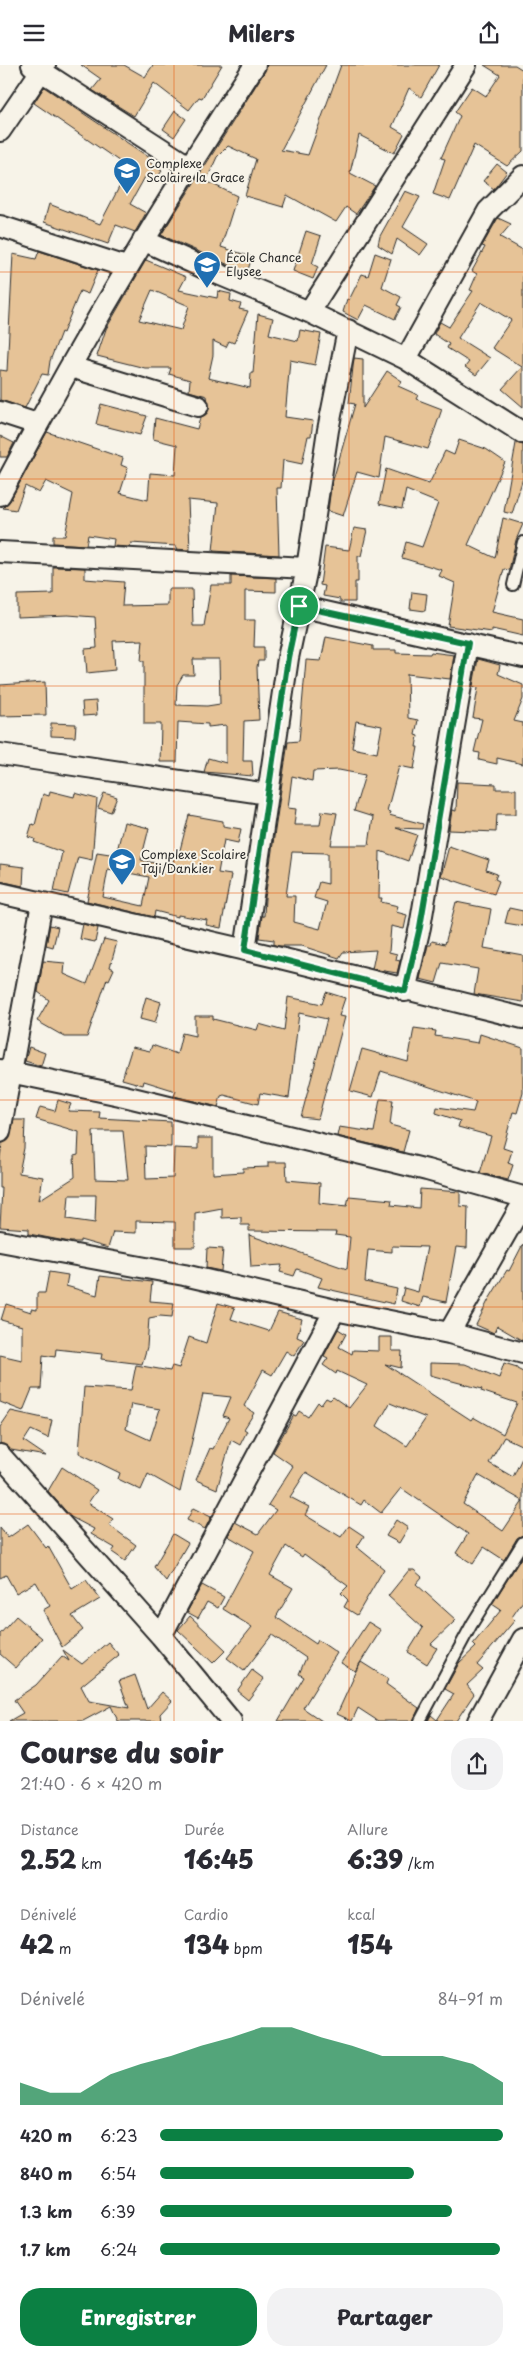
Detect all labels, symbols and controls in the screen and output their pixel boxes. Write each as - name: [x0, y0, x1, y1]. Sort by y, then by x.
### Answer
- text: Milers: [228, 16, 295, 49]
- icon: menu: [20, 19, 48, 47]
- icon: share: [475, 19, 503, 47]
- place label: Complexe Scolaire la Grace: [146, 154, 245, 186]
- school or university icon: Complexe Scolaire la Grace: [112, 156, 142, 195]
- place label: École Chance Elysee: [226, 248, 302, 280]
- school or university icon: École Chance Elysee: [192, 250, 222, 289]
- pin: [278, 585, 320, 627]
- icon: arrive: [285, 592, 313, 620]
- place label: Complexe Scolaire Taji/Dankier: [141, 845, 246, 877]
- school or university icon: Complexe Scolaire Taji/Dankier: [107, 847, 137, 886]
- text: Course du soir: [20, 1730, 224, 1773]
- button: share: [451, 1738, 503, 1790]
- text: 21:40 · 6 × 420 m: [20, 1771, 162, 1795]
- text: Distance: [20, 1819, 79, 1840]
- text: Durée: [184, 1819, 225, 1840]
- text: Allure: [347, 1819, 388, 1840]
- text: 2.52: [20, 1840, 76, 1878]
- text: 16:45: [184, 1840, 254, 1878]
- text: 6:39: [347, 1840, 403, 1878]
- text: km: [76, 1853, 102, 1874]
- text: /km: [403, 1853, 435, 1874]
- text: Dénivelé: [20, 1904, 77, 1925]
- text: Cardio: [184, 1904, 228, 1925]
- text: kcal: [347, 1904, 375, 1925]
- text: 42: [20, 1925, 54, 1963]
- text: 134: [184, 1925, 229, 1963]
- text: 154: [347, 1925, 393, 1963]
- text: m: [54, 1938, 71, 1959]
- text: bpm: [229, 1938, 263, 1959]
- text: Dénivelé: [20, 1986, 85, 2010]
- text: 84–91 m: [438, 1986, 503, 2010]
- text: 420 m: [20, 2123, 72, 2147]
- text: 6:23: [100, 2123, 137, 2147]
- text: 840 m: [20, 2161, 73, 2185]
- text: 6:54: [100, 2161, 137, 2185]
- text: 1.3 km: [20, 2199, 72, 2223]
- text: 6:39: [100, 2199, 135, 2223]
- text: 1.7 km: [20, 2237, 71, 2261]
- text: 6:24: [100, 2237, 137, 2261]
- button: Enregistrer: [20, 2288, 257, 2346]
- button: Partager: [267, 2288, 503, 2346]

